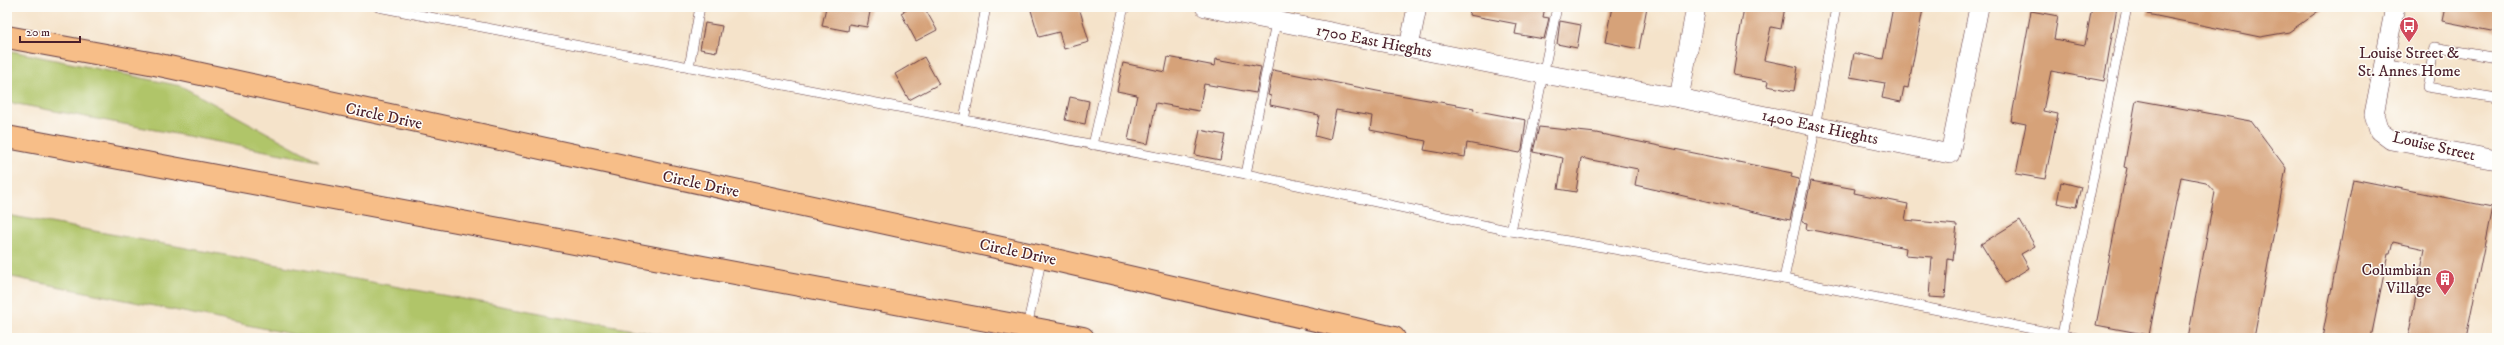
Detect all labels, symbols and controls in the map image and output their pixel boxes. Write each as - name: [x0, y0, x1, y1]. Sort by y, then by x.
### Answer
- bus stop icon: Louise Street & St. Annes Home: [2398, 15, 2420, 43]
- scale bar: [20, 18, 80, 44]
- street label: 1700 East Hieghts: [1314, 20, 1434, 62]
- text: 20 m: [26, 25, 50, 40]
- place label: Louise Street & St. Annes Home: [2358, 43, 2461, 81]
- street label: Circle Drive: [344, 98, 425, 134]
- street label: 1400 East Hieghts: [1760, 105, 1880, 149]
- street label: Louise Street: [2391, 127, 2477, 165]
- street label: Circle Drive: [661, 166, 742, 202]
- street label: Circle Drive: [978, 234, 1059, 270]
- place label: Columbian Village: [2361, 260, 2432, 298]
- building icon: Columbian Village: [2434, 268, 2456, 296]

